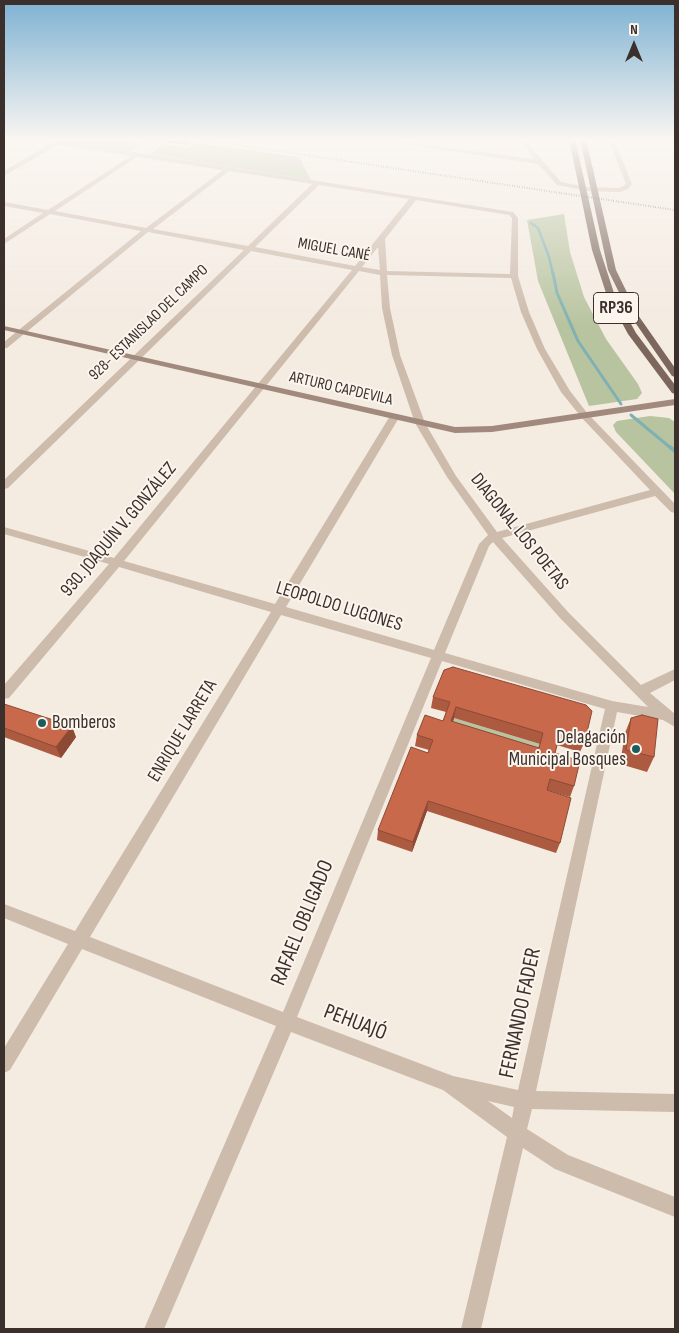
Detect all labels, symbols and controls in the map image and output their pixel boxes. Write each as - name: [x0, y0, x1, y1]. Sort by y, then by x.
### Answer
- north arrow: [609, 20, 659, 70]
- text: N: [630, 21, 638, 38]
- street label: MIGUEL CANÉ: [296, 234, 372, 266]
- street label: 928- ESTANISLAO DEL CAMPO: [85, 261, 213, 385]
- road number: RP36: [594, 292, 638, 324]
- street label: ARTURO CAPDEVILA: [288, 368, 394, 410]
- street label: 930. JOAQUÍN V. GONZÁLEZ: [56, 458, 182, 602]
- street label: DIAGONAL LOS POETAS: [465, 469, 573, 595]
- street label: LEOPOLDO LUGONES: [273, 577, 405, 637]
- street label: ENRIQUE LARRETA: [143, 676, 223, 786]
- place label: Bomberos: [52, 712, 116, 734]
- marker: Bomberos: [36, 717, 48, 729]
- place label: Delagación Municipal Bosques: [509, 727, 626, 771]
- marker: Delagación Municipal Bosques: [630, 743, 642, 755]
- street label: RAFAEL OBLIGADO: [266, 856, 340, 990]
- street label: FERNANDO FADER: [494, 945, 548, 1081]
- street label: PEHUAJÓ: [320, 999, 390, 1047]

